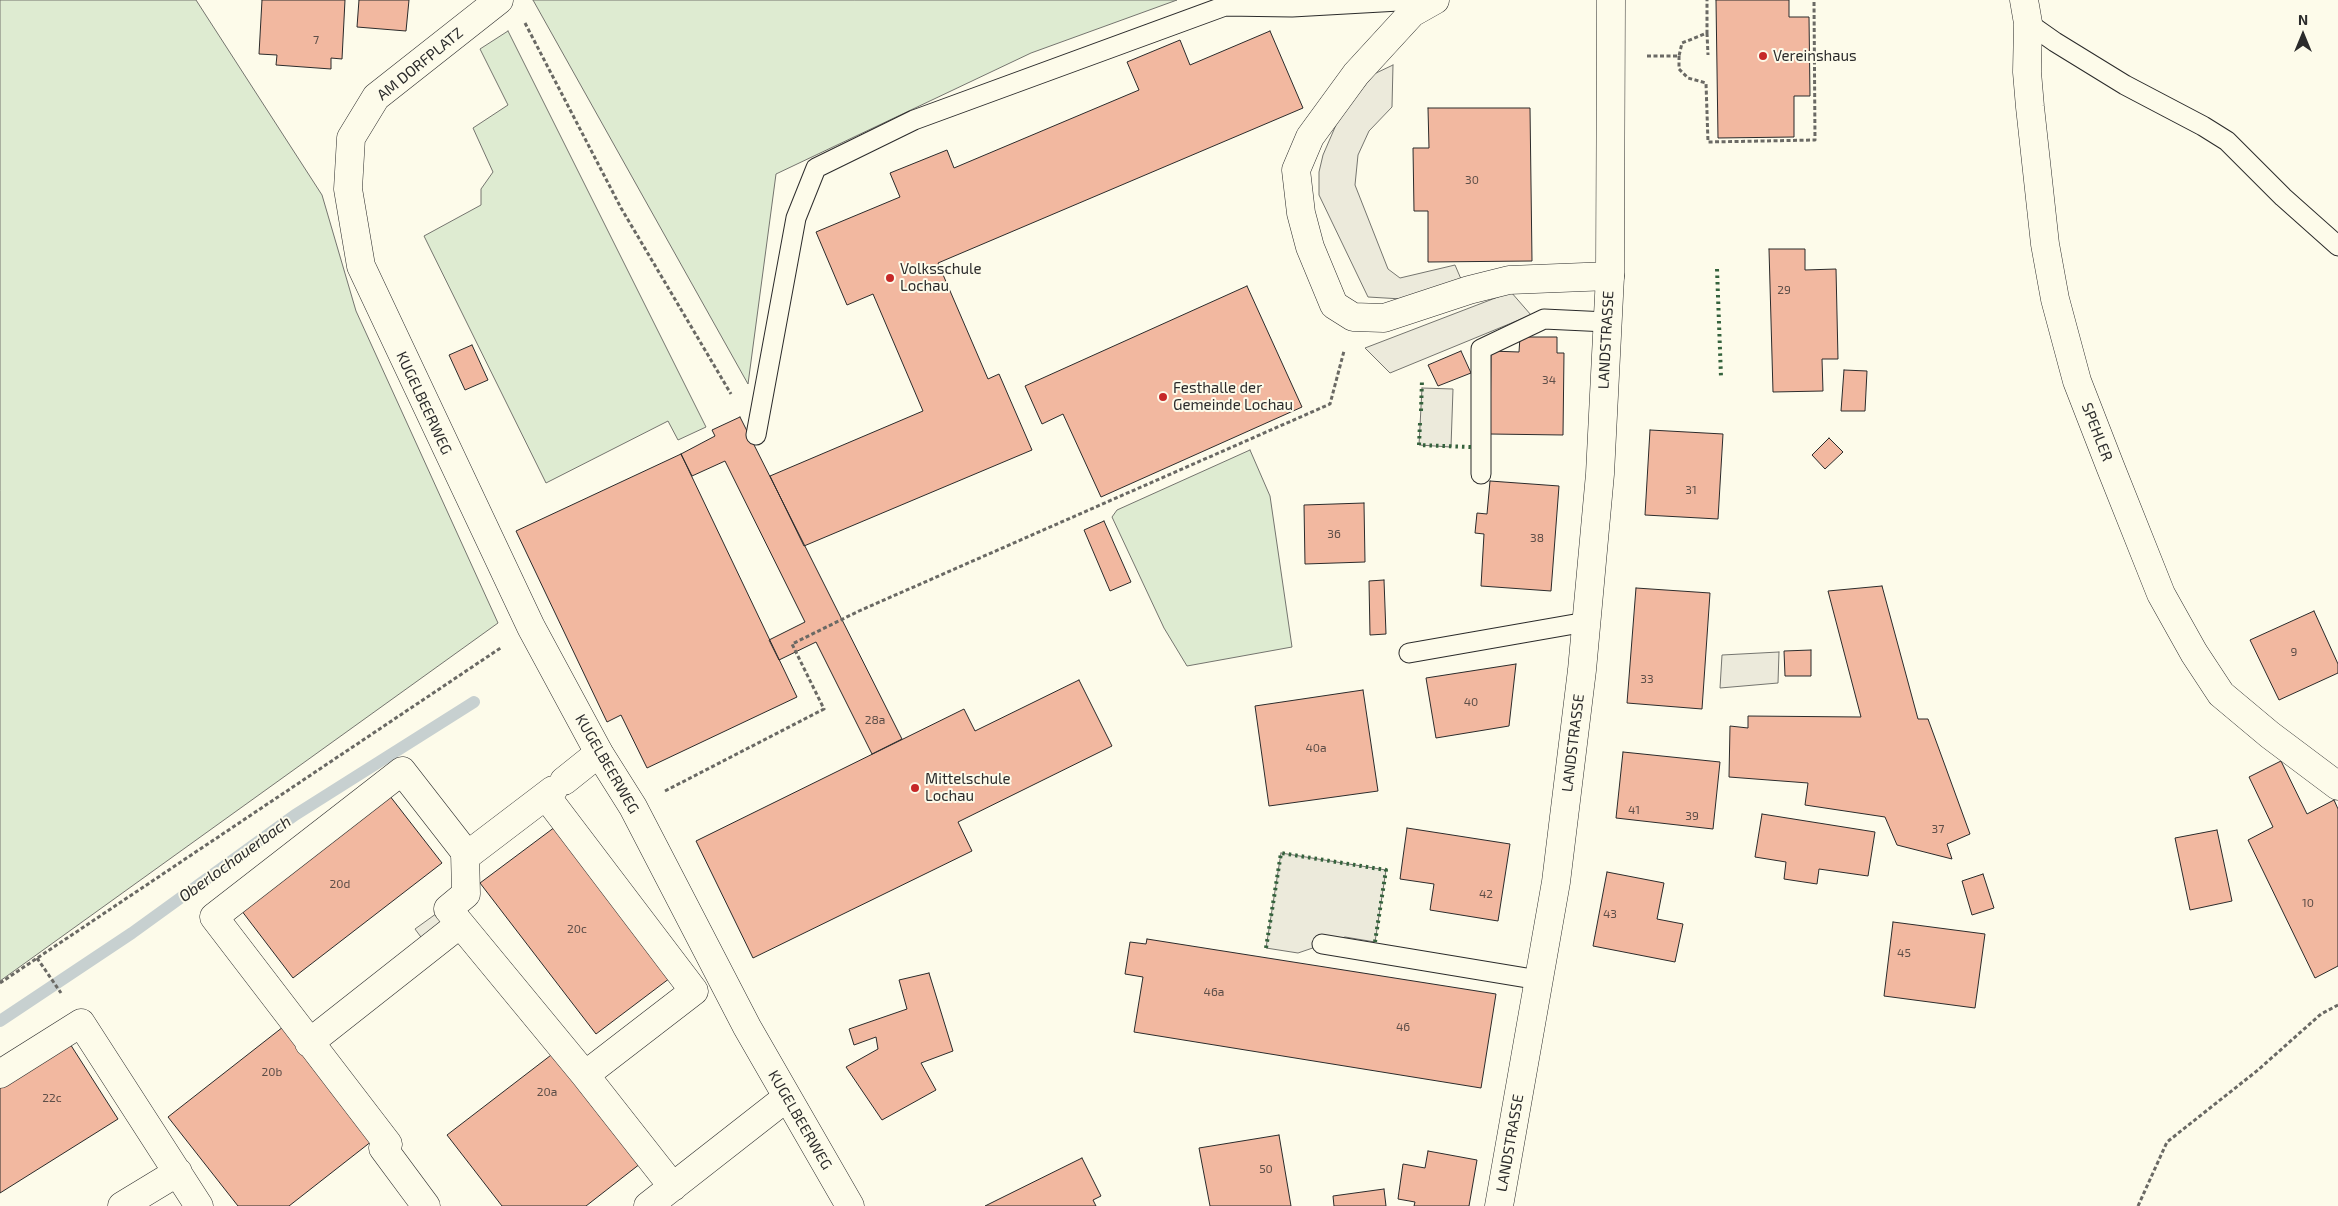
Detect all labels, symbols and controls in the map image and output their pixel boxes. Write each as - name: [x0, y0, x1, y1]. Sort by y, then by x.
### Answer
- north arrow: [2278, 10, 2328, 60]
- text: N: [2298, 11, 2308, 28]
- street label: AM DORFPLATZ: [373, 24, 467, 104]
- house number: 7: [313, 33, 319, 47]
- place label: Vereinshaus: [1773, 47, 1857, 65]
- marker: Vereinshaus: [1757, 50, 1769, 62]
- house number: 30: [1465, 173, 1479, 187]
- place label: Volksschule Lochau: [900, 260, 982, 295]
- marker: Volksschule Lochau: [884, 272, 896, 284]
- house number: 29: [1777, 283, 1791, 297]
- street label: LANDSTRASSE: [1594, 290, 1618, 390]
- street label: KUGELBEERWEG: [392, 349, 456, 457]
- house number: 34: [1542, 373, 1556, 387]
- place label: Festhalle der Gemeinde Lochau: [1173, 379, 1293, 414]
- marker: Festhalle der Gemeinde Lochau: [1157, 391, 1169, 403]
- street label: SPEHLER: [2078, 400, 2116, 464]
- house number: 31: [1685, 483, 1697, 497]
- house number: 36: [1327, 527, 1341, 541]
- house number: 38: [1530, 531, 1544, 545]
- house number: 9: [2291, 645, 2297, 659]
- house number: 33: [1640, 672, 1654, 686]
- street label: LANDSTRASSE: [1558, 693, 1588, 793]
- house number: 40: [1464, 695, 1478, 709]
- street label: KUGELBEERWEG: [571, 711, 643, 817]
- house number: 28a: [865, 713, 885, 727]
- house number: 40a: [1305, 741, 1327, 755]
- place label: Mittelschule Lochau: [925, 770, 1011, 805]
- marker: Mittelschule Lochau: [909, 782, 921, 794]
- house number: 41: [1628, 803, 1640, 817]
- house number: 39: [1685, 809, 1699, 823]
- water label: Oberlochauerbach: [175, 812, 295, 906]
- house number: 37: [1932, 822, 1944, 836]
- house number: 20d: [330, 877, 350, 891]
- house number: 42: [1479, 887, 1493, 901]
- house number: 10: [2302, 896, 2314, 910]
- house number: 43: [1603, 907, 1617, 921]
- house number: 20c: [567, 922, 587, 936]
- house number: 45: [1897, 946, 1911, 960]
- house number: 46a: [1204, 985, 1224, 999]
- house number: 46: [1396, 1020, 1410, 1034]
- house number: 20b: [262, 1065, 282, 1079]
- street label: KUGELBEERWEG: [764, 1067, 836, 1173]
- house number: 20a: [537, 1085, 557, 1099]
- house number: 22c: [42, 1091, 62, 1105]
- street label: LANDSTRASSE: [1493, 1093, 1527, 1193]
- house number: 50: [1259, 1162, 1273, 1176]

